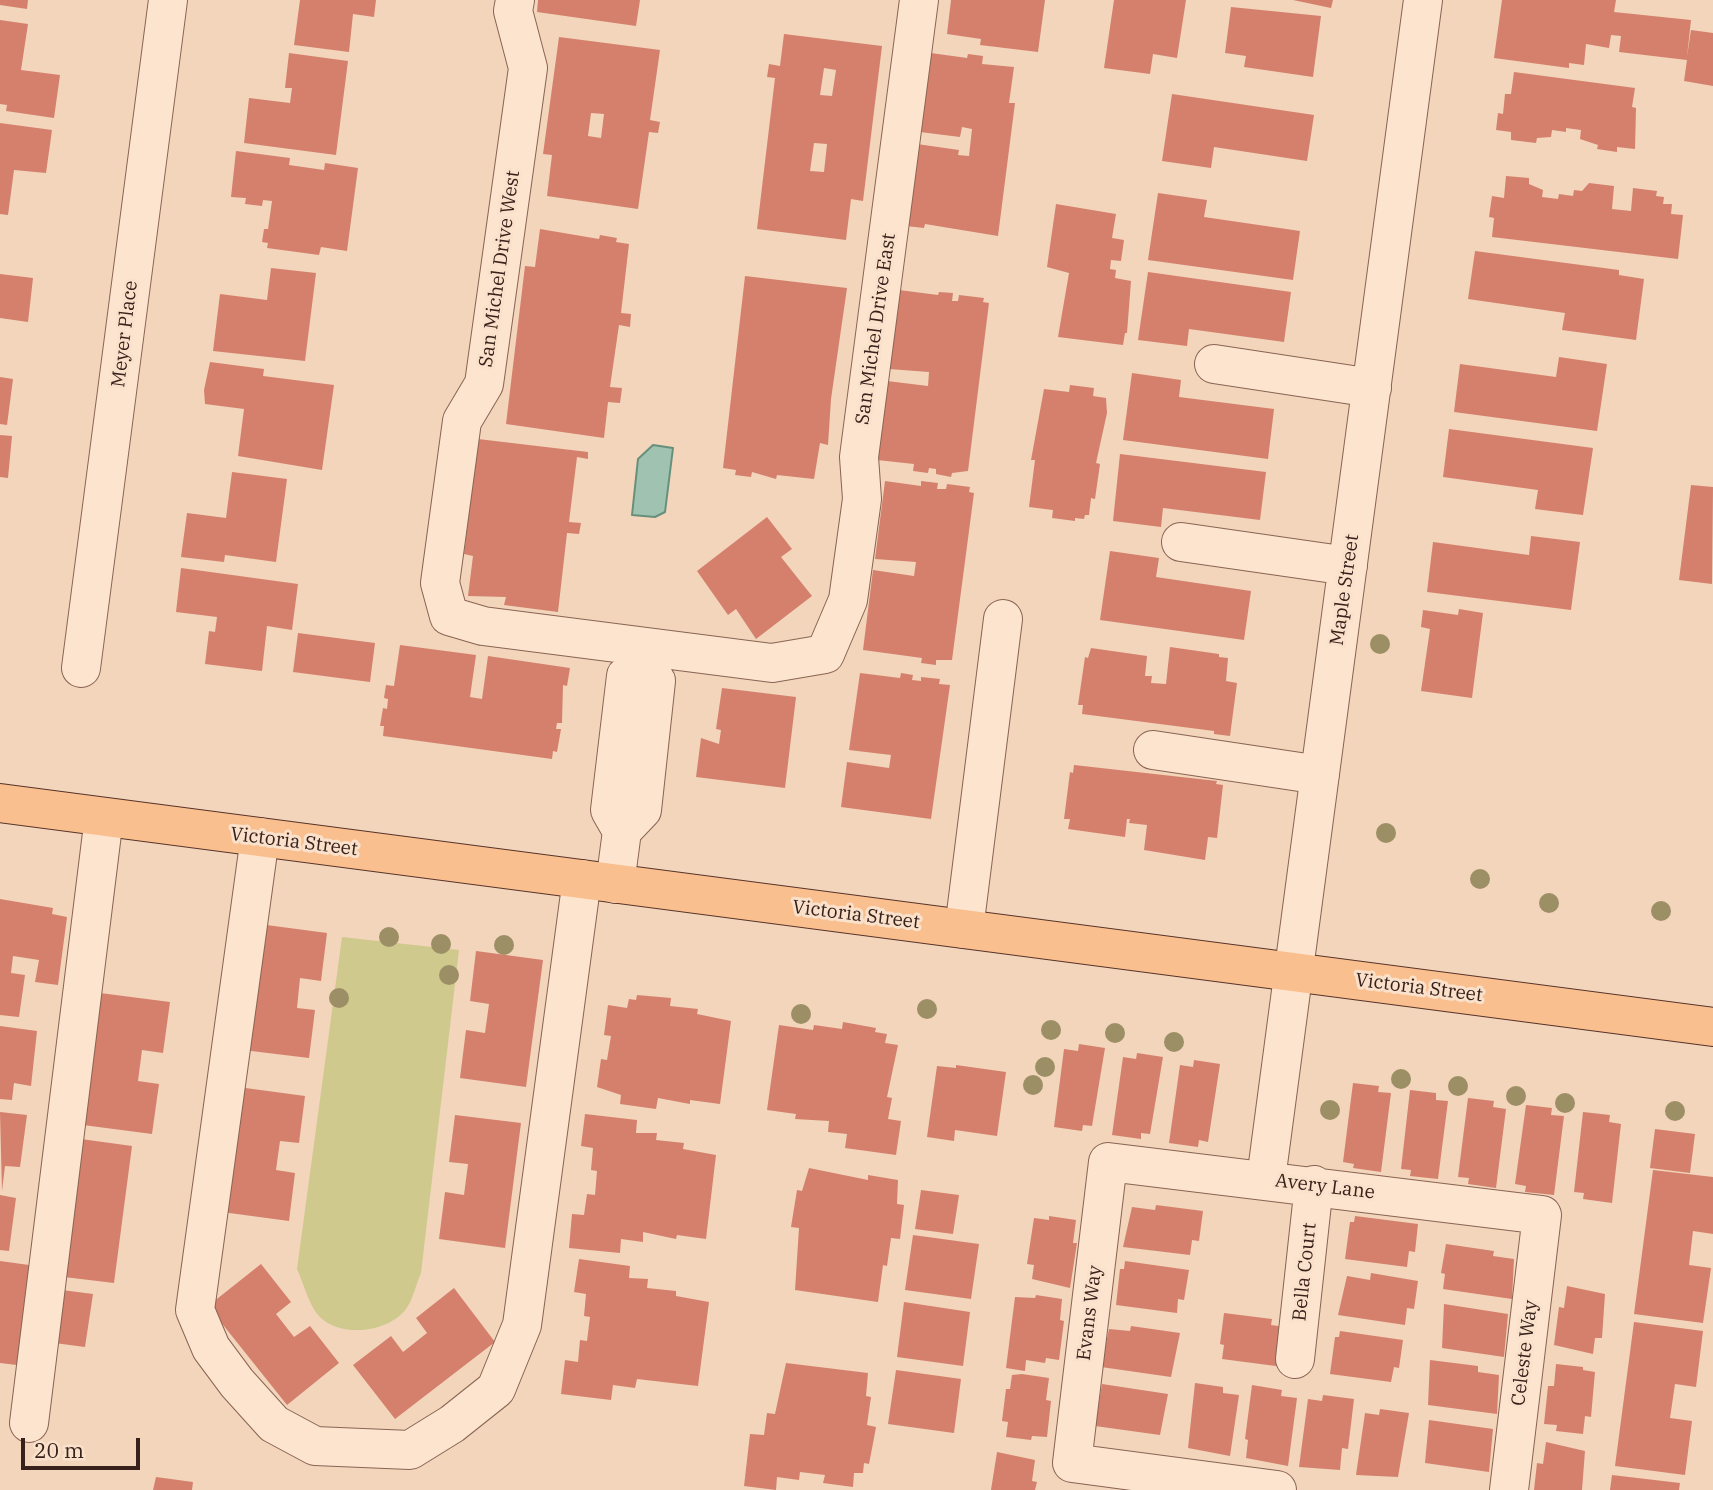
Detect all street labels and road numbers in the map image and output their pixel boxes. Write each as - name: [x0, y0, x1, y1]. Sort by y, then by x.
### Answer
- street label: San Michel Drive West: [475, 169, 525, 369]
- street label: San Michel Drive East: [851, 232, 901, 426]
- street label: Meyer Place: [107, 279, 143, 389]
- street label: Maple Street: [1326, 533, 1364, 647]
- street label: Victoria Street: [229, 823, 359, 861]
- street label: Victoria Street: [791, 896, 921, 934]
- street label: Victoria Street: [1354, 969, 1484, 1007]
- street label: Avery Lane: [1274, 1170, 1376, 1204]
- street label: Bella Court: [1288, 1222, 1322, 1322]
- street label: Evans Way: [1073, 1264, 1107, 1362]
- street label: Celeste Way: [1507, 1299, 1543, 1407]

